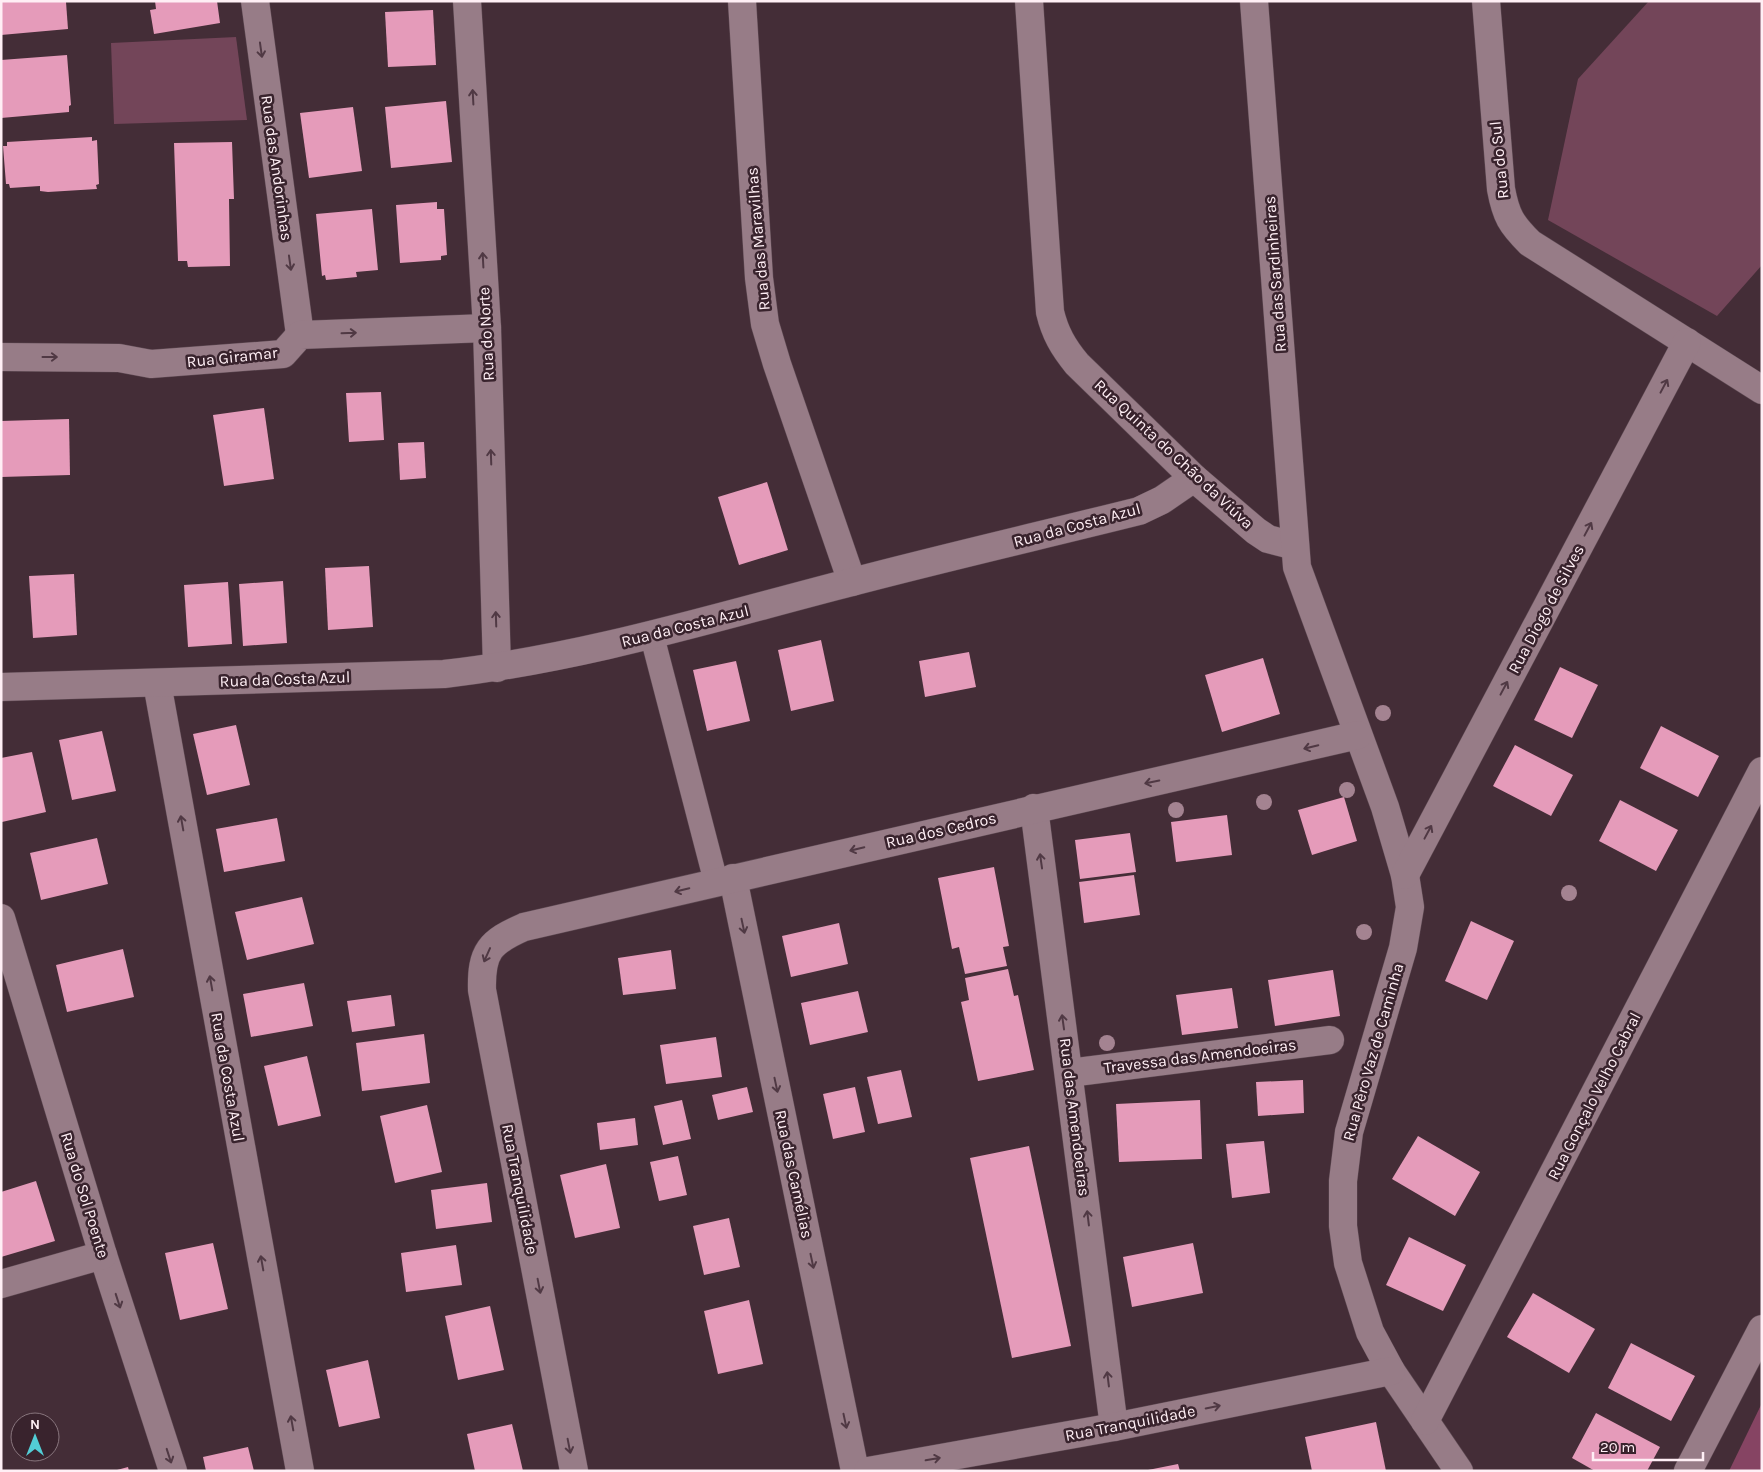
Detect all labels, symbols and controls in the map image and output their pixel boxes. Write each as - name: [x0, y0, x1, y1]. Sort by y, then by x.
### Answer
- one-way arrow: [256, 41, 266, 57]
- one-way arrow: [468, 90, 478, 106]
- street label: Rua das Andorinhas: [257, 94, 297, 242]
- street label: Rua do Sul: [1485, 120, 1513, 200]
- street label: Rua das Maravilhas: [742, 167, 774, 311]
- street label: Rua das Sardinheiras: [1260, 195, 1290, 353]
- one-way arrow: [478, 252, 487, 268]
- one-way arrow: [285, 254, 295, 270]
- street label: Rua do Norte: [474, 287, 498, 381]
- one-way arrow: [341, 329, 357, 338]
- street label: Rua Giramar: [186, 343, 279, 371]
- one-way arrow: [42, 352, 58, 362]
- street label: Rua Quinta do Chão da Viúva: [1091, 375, 1257, 533]
- one-way arrow: [1660, 379, 1669, 394]
- one-way arrow: [486, 449, 496, 466]
- street label: Rua da Costa Azul: [1011, 499, 1143, 551]
- one-way arrow: [1583, 522, 1593, 537]
- street label: Rua Diogo de Silves: [1504, 541, 1588, 677]
- street label: Rua da Costa Azul: [619, 601, 751, 651]
- one-way arrow: [491, 612, 501, 628]
- street label: Rua da Costa Azul: [219, 667, 351, 691]
- one-way arrow: [1499, 681, 1509, 696]
- one-way arrow: [1303, 743, 1319, 752]
- one-way arrow: [1144, 778, 1160, 787]
- street label: Rua dos Cedros: [884, 808, 998, 852]
- one-way arrow: [177, 815, 187, 831]
- one-way arrow: [1424, 825, 1433, 840]
- one-way arrow: [849, 845, 865, 854]
- one-way arrow: [1036, 853, 1046, 869]
- one-way arrow: [674, 886, 690, 895]
- one-way arrow: [739, 918, 748, 934]
- one-way arrow: [482, 947, 492, 962]
- street label: Rua Pêro Vaz de Caminha: [1338, 961, 1408, 1143]
- one-way arrow: [206, 975, 216, 991]
- street label: Rua Gonçalo Velho Cabral: [1543, 1009, 1645, 1183]
- street label: Rua da Costa Azul: [207, 1011, 249, 1143]
- one-way arrow: [1057, 1014, 1067, 1030]
- street label: Travessa das Amendoeiras: [1103, 1035, 1297, 1077]
- street label: Rua das Amendoeiras: [1056, 1037, 1094, 1197]
- one-way arrow: [772, 1077, 781, 1093]
- street label: Rua das Camélias: [771, 1108, 817, 1240]
- street label: Rua Tranquilidade: [498, 1122, 542, 1256]
- street label: Rua do Sol Poente: [57, 1130, 113, 1260]
- one-way arrow: [1083, 1210, 1093, 1226]
- one-way arrow: [808, 1253, 817, 1269]
- one-way arrow: [257, 1255, 267, 1271]
- one-way arrow: [534, 1278, 544, 1294]
- one-way arrow: [114, 1293, 124, 1309]
- one-way arrow: [1103, 1371, 1113, 1387]
- street label: Rua Tranquilidade: [1063, 1401, 1197, 1445]
- one-way arrow: [1205, 1402, 1221, 1412]
- north arrow: [10, 1412, 60, 1462]
- one-way arrow: [840, 1412, 850, 1428]
- one-way arrow: [286, 1415, 296, 1431]
- text: N: [30, 1416, 40, 1433]
- scale bar: [1593, 1430, 1703, 1462]
- one-way arrow: [565, 1437, 575, 1453]
- text: 20 m: [1600, 1438, 1635, 1456]
- one-way arrow: [164, 1447, 174, 1463]
- one-way arrow: [924, 1454, 940, 1464]

